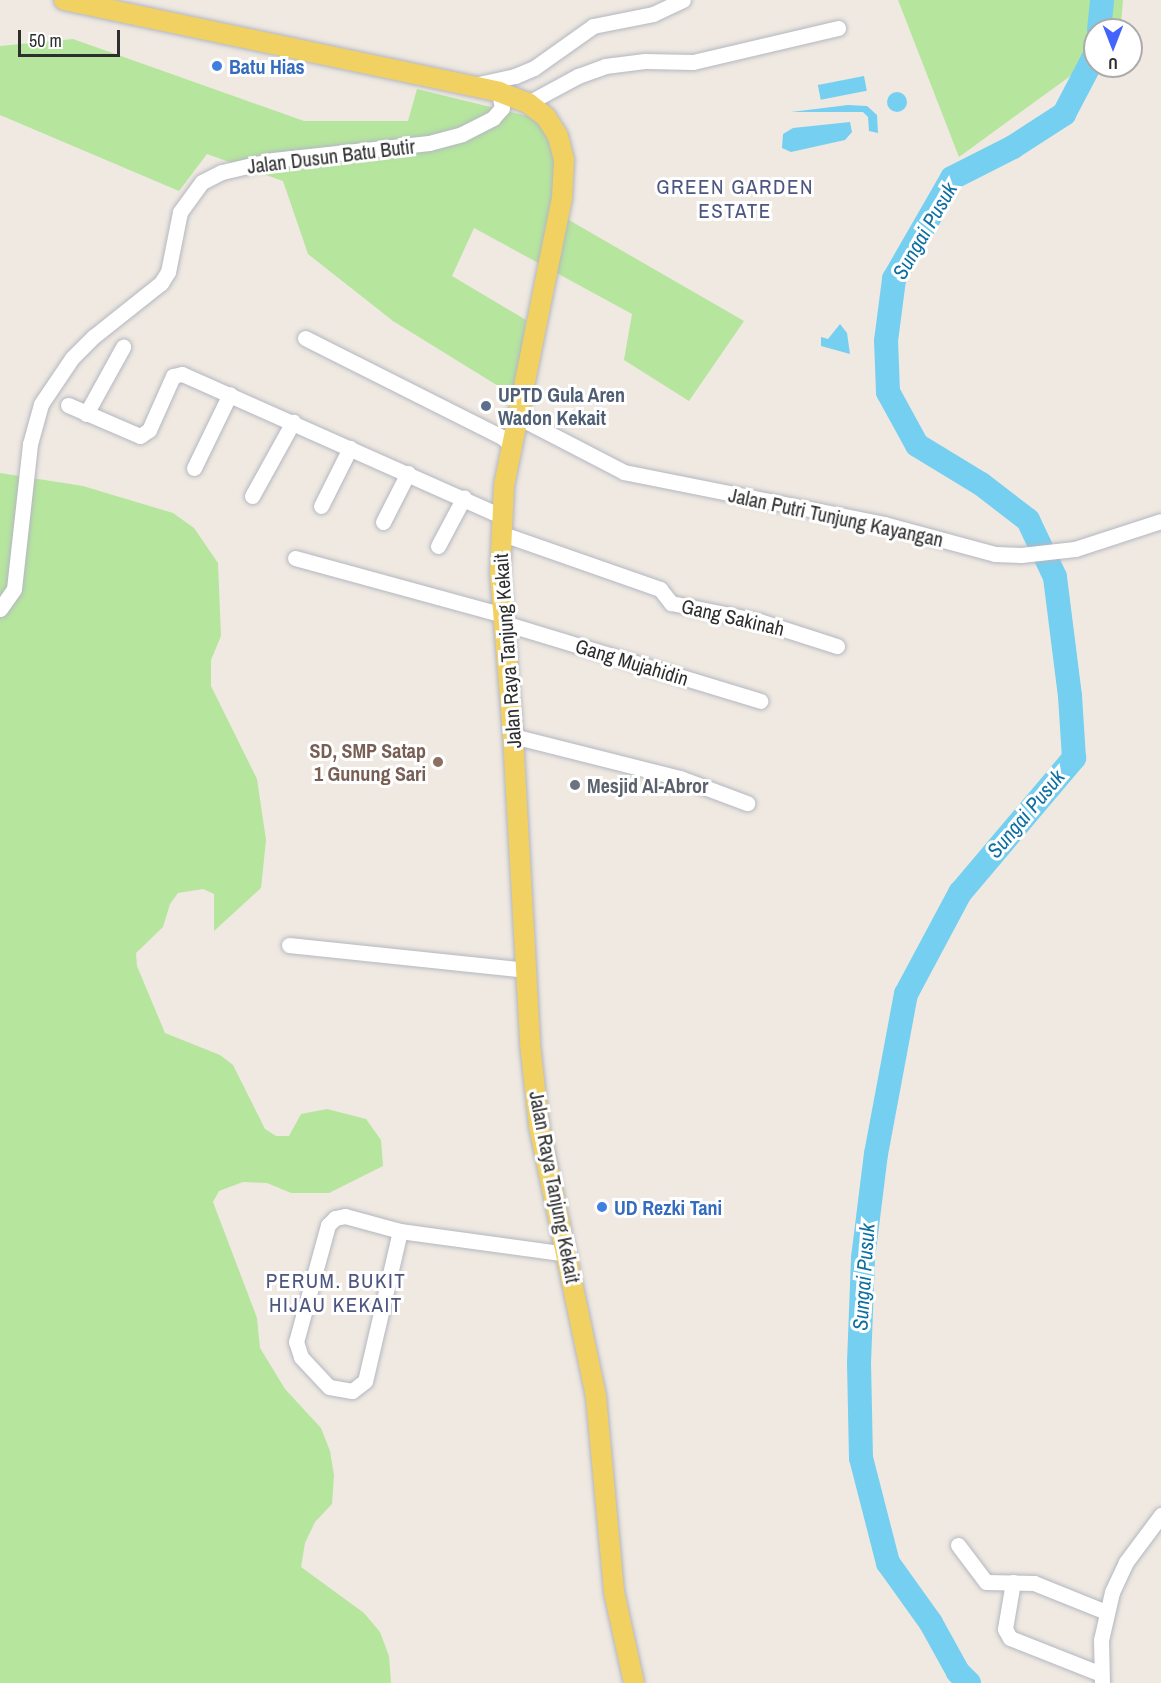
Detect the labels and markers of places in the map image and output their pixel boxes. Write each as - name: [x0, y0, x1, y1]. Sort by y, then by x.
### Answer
- place label: Batu Hias: [229, 54, 305, 78]
- marker: Batu Hias: [210, 59, 224, 73]
- place label: UPTD Gula Aren Wadon Kekait: [498, 382, 626, 429]
- marker: UPTD Gula Aren Wadon Kekait: [479, 399, 493, 413]
- place label: SD, SMP Satap 1 Gunung Sari: [309, 738, 426, 785]
- marker: SD, SMP Satap 1 Gunung Sari: [431, 755, 445, 769]
- place label: Mesjid Al-Abror: [587, 773, 709, 797]
- marker: Mesjid Al-Abror: [568, 778, 582, 792]
- place label: UD Rezki Tani: [614, 1195, 722, 1219]
- marker: UD Rezki Tani: [595, 1200, 609, 1214]

